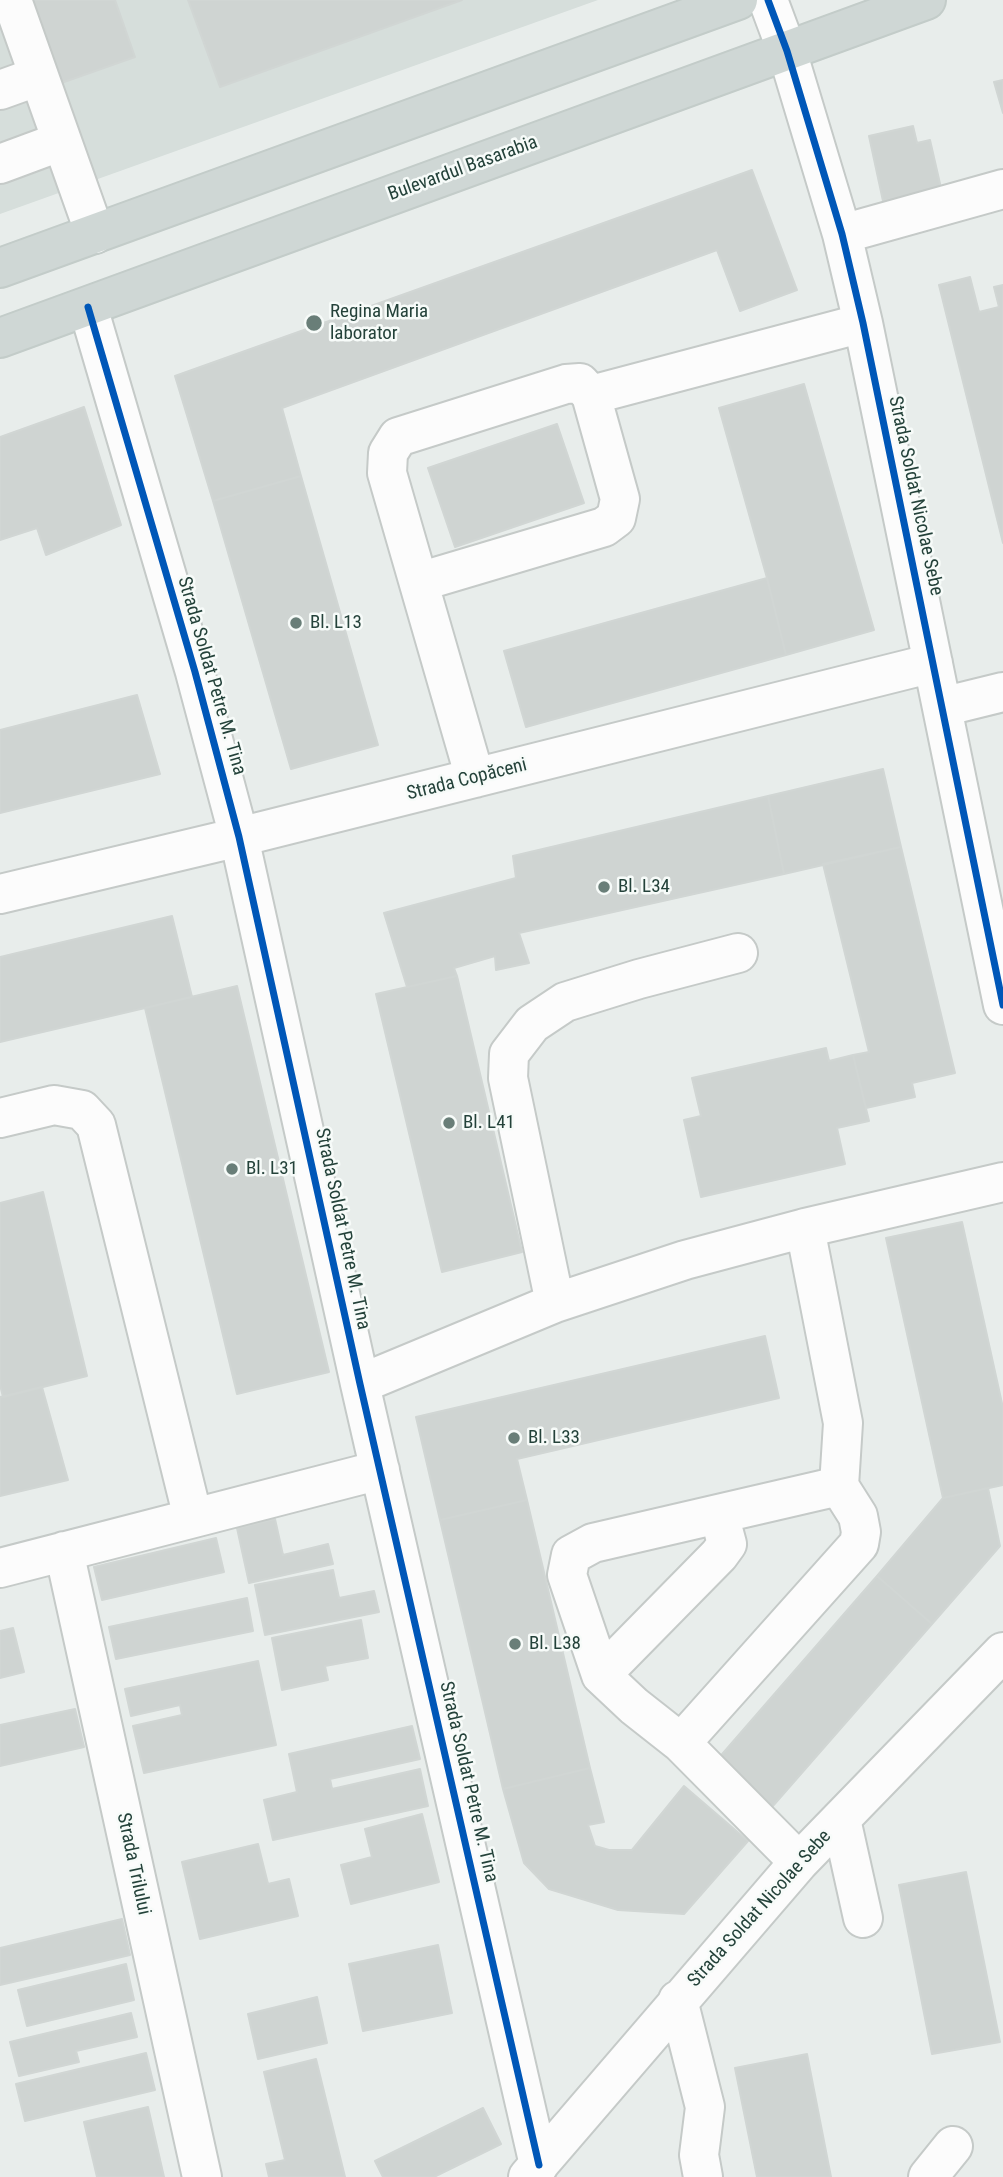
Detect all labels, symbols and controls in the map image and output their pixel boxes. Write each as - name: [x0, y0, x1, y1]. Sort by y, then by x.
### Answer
- street label: Bulevardul Basarabia: [385, 131, 541, 207]
- place label: Regina Maria laborator: [330, 301, 428, 345]
- marker: Regina Maria laborator: [304, 313, 324, 333]
- street label: Strada Soldat Nicolae Sebe: [883, 394, 947, 598]
- street label: Strada Soldat Petre M. Tina: [172, 574, 250, 778]
- place label: Bl. L13: [310, 612, 362, 634]
- marker: Bl. L13: [288, 615, 304, 631]
- street label: Strada Copăceni: [405, 754, 529, 806]
- place label: Bl. L34: [618, 876, 670, 898]
- marker: Bl. L34: [596, 879, 612, 895]
- place label: Bl. L41: [463, 1112, 515, 1134]
- marker: Bl. L41: [441, 1115, 457, 1131]
- street label: Strada Soldat Petre M. Tina: [310, 1126, 374, 1332]
- place label: Bl. L31: [246, 1158, 298, 1180]
- marker: Bl. L31: [224, 1161, 240, 1177]
- place label: Bl. L33: [528, 1427, 580, 1449]
- marker: Bl. L33: [506, 1430, 522, 1446]
- place label: Bl. L38: [529, 1633, 581, 1655]
- marker: Bl. L38: [507, 1636, 523, 1652]
- street label: Strada Soldat Petre M. Tina: [434, 1679, 502, 1885]
- street label: Strada Trilului: [111, 1811, 155, 1917]
- street label: Strada Soldat Nicolae Sebe: [683, 1826, 837, 1992]

